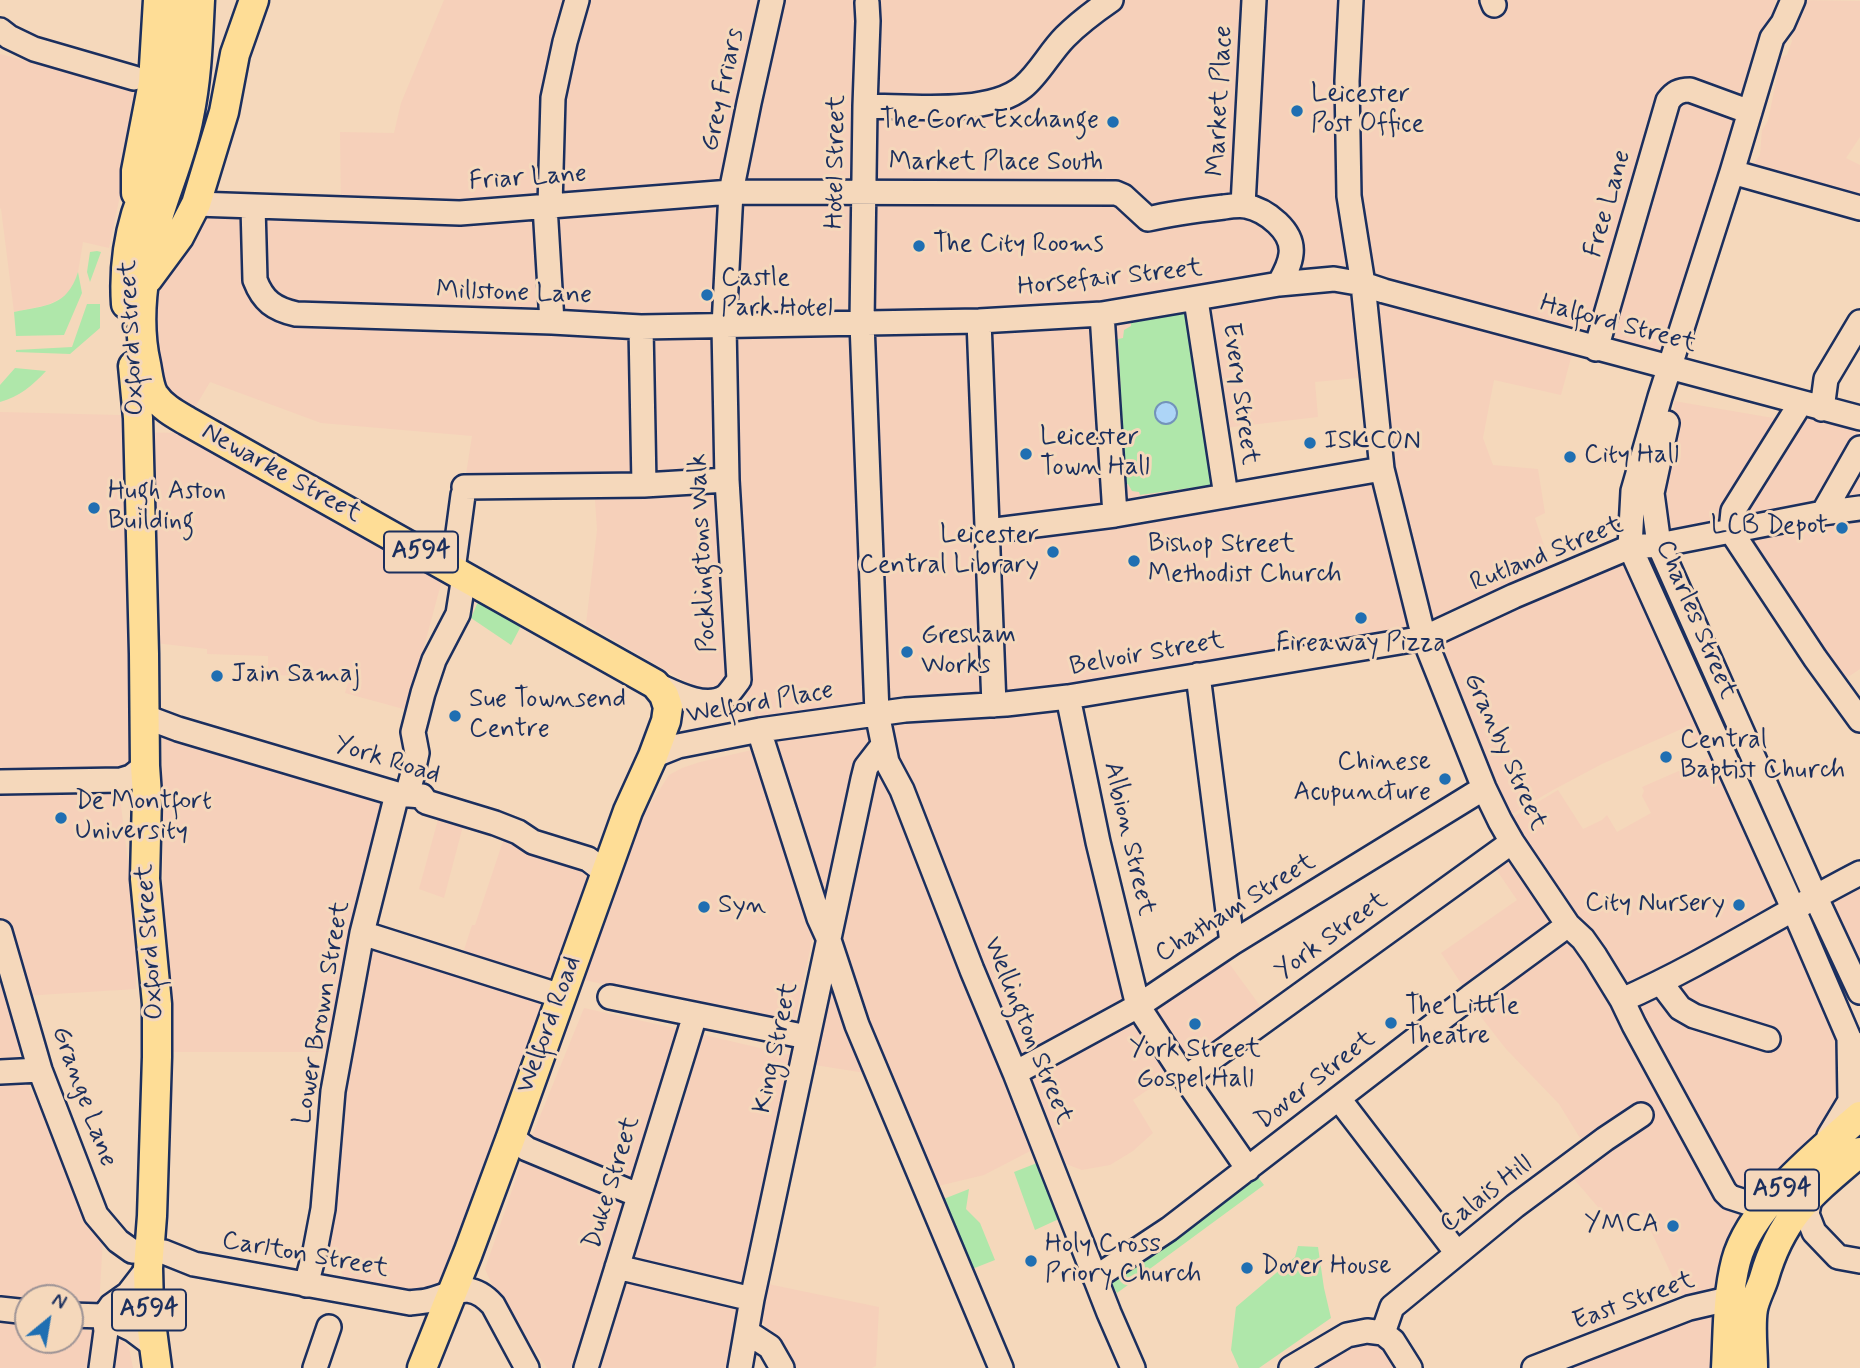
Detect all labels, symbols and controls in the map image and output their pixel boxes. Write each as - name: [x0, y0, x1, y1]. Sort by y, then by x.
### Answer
- street label: Market Place: [1201, 25, 1241, 177]
- street label: Grey Friars: [696, 26, 752, 154]
- place label: Leicester Post Office: [1311, 80, 1424, 142]
- street label: Hotel Street: [820, 95, 854, 229]
- marker: Leicester Post Office: [1289, 103, 1305, 119]
- place label: The Corn Exchange: [880, 106, 1099, 138]
- marker: The Corn Exchange: [1105, 114, 1121, 130]
- street label: Free Lane: [1579, 147, 1639, 261]
- street label: Market Place South: [889, 148, 1103, 180]
- street label: Friar Lane: [468, 159, 588, 199]
- place label: The City Rooms: [933, 230, 1104, 262]
- marker: The City Rooms: [911, 238, 927, 254]
- street label: Horsefair Street: [1016, 254, 1204, 304]
- street label: Oxford Street: [113, 259, 153, 417]
- place label: Castle Park Hotel: [721, 264, 833, 326]
- street label: Millstone Lane: [435, 276, 593, 312]
- marker: Castle Park Hotel: [699, 287, 715, 303]
- street label: Halford Street: [1536, 289, 1700, 361]
- street label: Every Street: [1214, 321, 1264, 467]
- street label: Newarke Street: [196, 417, 366, 531]
- place label: Leicester Town Hall: [1040, 423, 1150, 485]
- place label: ISKCON: [1324, 427, 1421, 459]
- marker: ISKCON: [1302, 435, 1318, 451]
- place label: City Hall: [1584, 441, 1679, 473]
- marker: Leicester Town Hall: [1018, 446, 1034, 462]
- marker: City Hall: [1562, 449, 1578, 465]
- street label: Pocklingtons Walk: [683, 453, 725, 653]
- place label: Hugh Aston Building: [108, 477, 226, 538]
- marker: Hugh Aston Building: [86, 500, 102, 516]
- street label: Rutland Street: [1466, 510, 1628, 600]
- place label: LCB Depot: [1711, 512, 1828, 544]
- marker: LCB Depot: [1834, 520, 1850, 536]
- place label: Leicester Central Library: [859, 521, 1039, 582]
- place label: Bishop Street Methodist Church: [1148, 530, 1342, 592]
- road number: A594: [384, 532, 458, 572]
- street label: Charles Street: [1648, 536, 1742, 704]
- marker: Leicester Central Library: [1045, 544, 1061, 560]
- marker: Bishop Street Methodist Church: [1126, 553, 1142, 569]
- marker: Fireaway Pizza: [1353, 610, 1369, 626]
- place label: Gresham Works: [921, 621, 1016, 682]
- street label: Belvoir Street: [1067, 626, 1227, 684]
- place label: Fireaway Pizza: [1276, 629, 1446, 661]
- marker: Gresham Works: [899, 644, 915, 660]
- place label: Jain Samaj: [231, 660, 360, 692]
- marker: Jain Samaj: [209, 668, 225, 684]
- street label: Granby Street: [1455, 668, 1553, 836]
- street label: Welford Place: [684, 676, 836, 732]
- place label: Sue Townsend Centre: [469, 685, 626, 746]
- marker: Sue Townsend Centre: [447, 708, 463, 724]
- place label: Central Baptist Church: [1680, 726, 1845, 788]
- street label: York Road: [330, 730, 444, 792]
- place label: Chinese Acupuncture: [1293, 748, 1431, 810]
- marker: Central Baptist Church: [1658, 749, 1674, 765]
- street label: Albion Street: [1095, 759, 1161, 919]
- marker: Chinese Acupuncture: [1437, 771, 1453, 787]
- place label: De Montfort University: [75, 787, 212, 848]
- marker: De Montfort University: [53, 810, 69, 826]
- street label: Chatham Street: [1150, 847, 1322, 971]
- street label: Oxford Street: [130, 863, 172, 1021]
- street label: York Street: [1270, 886, 1394, 988]
- place label: City Nursery: [1585, 889, 1725, 921]
- place label: Syn: [718, 891, 766, 923]
- marker: City Nursery: [1731, 897, 1747, 913]
- street label: Lower Brown Street: [288, 899, 358, 1127]
- marker: Syn: [696, 899, 712, 915]
- street label: Wellington Street: [975, 933, 1079, 1129]
- street label: Welford Road: [511, 952, 589, 1098]
- street label: King Street: [748, 980, 806, 1116]
- place label: The Little Theatre: [1405, 992, 1519, 1054]
- marker: The Little Theatre: [1383, 1015, 1399, 1031]
- marker: York Street Gospel Hall: [1187, 1016, 1203, 1032]
- street label: Grange Lane: [43, 1022, 123, 1172]
- street label: Dover Street: [1250, 1025, 1382, 1137]
- place label: York Street Gospel Hall: [1129, 1035, 1261, 1096]
- street label: Duke Street: [578, 1113, 648, 1253]
- street label: Calais Hill: [1435, 1149, 1539, 1241]
- road number: A594: [1745, 1170, 1819, 1210]
- place label: YMCA: [1584, 1210, 1659, 1242]
- marker: YMCA: [1665, 1218, 1681, 1234]
- street label: Carlton Street: [219, 1226, 391, 1286]
- place label: Holy Cross Priory Church: [1045, 1230, 1201, 1292]
- place label: Dover House: [1261, 1252, 1391, 1284]
- marker: Holy Cross Priory Church: [1023, 1253, 1039, 1269]
- marker: Dover House: [1239, 1260, 1255, 1276]
- street label: East Street: [1569, 1266, 1699, 1338]
- north arrow: [14, 1284, 84, 1354]
- text: N: [47, 1288, 70, 1316]
- road number: A594: [112, 1290, 186, 1330]

